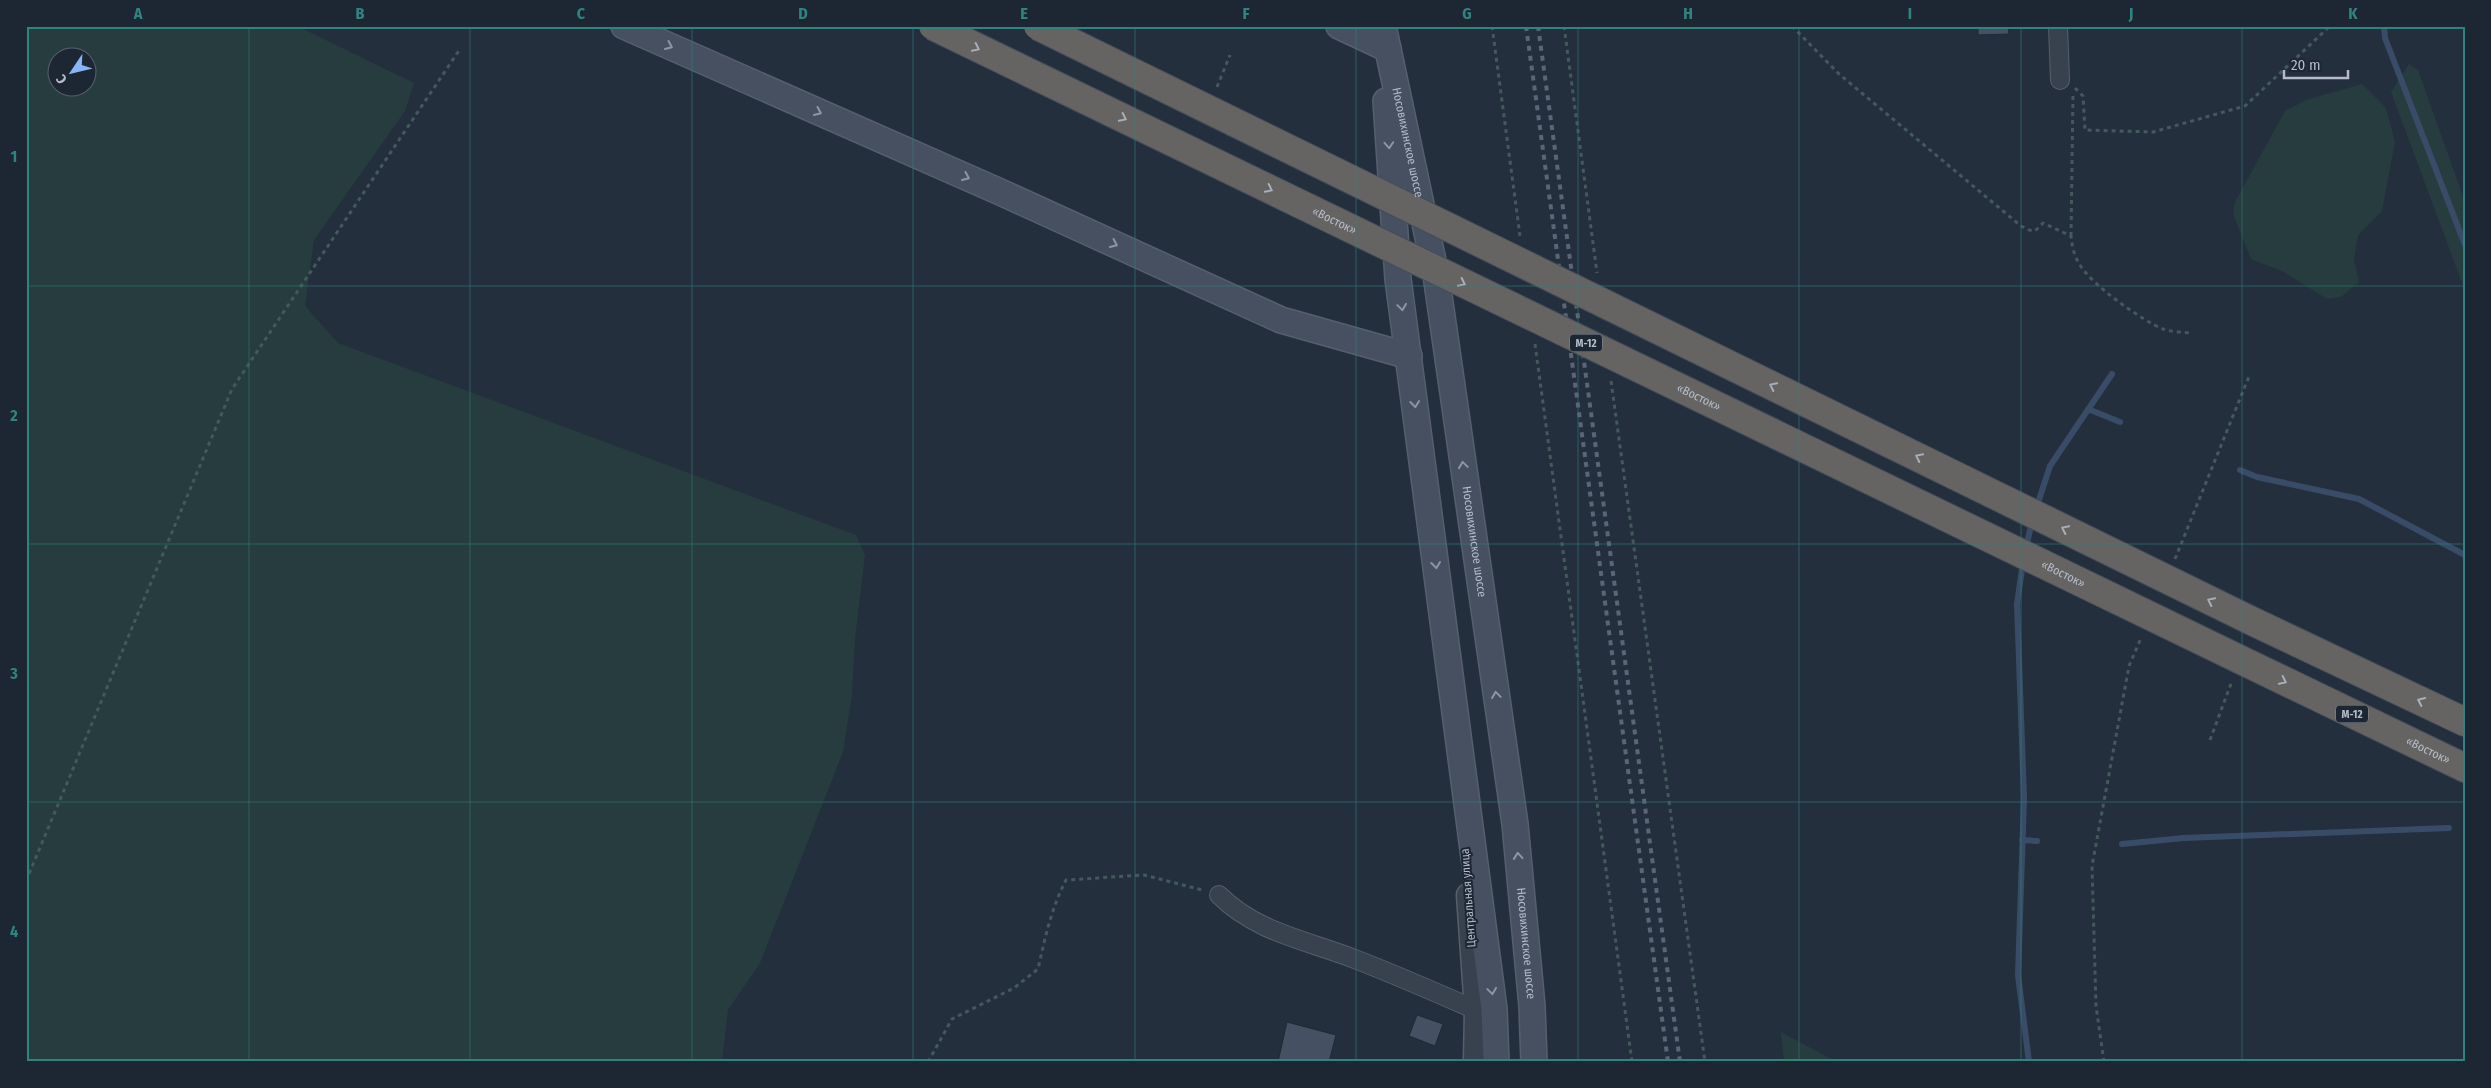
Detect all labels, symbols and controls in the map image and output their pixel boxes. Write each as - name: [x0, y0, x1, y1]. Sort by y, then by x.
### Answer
- text: A: [133, 4, 143, 23]
- text: B: [356, 4, 365, 23]
- text: C: [577, 4, 586, 23]
- text: D: [798, 4, 808, 23]
- text: E: [1020, 4, 1028, 23]
- text: F: [1242, 4, 1250, 23]
- text: G: [1462, 4, 1472, 23]
- text: H: [1683, 4, 1693, 23]
- text: I: [1908, 4, 1912, 23]
- text: J: [2128, 4, 2133, 23]
- text: K: [2348, 4, 2358, 23]
- one-way arrow: [664, 40, 673, 51]
- one-way arrow: [971, 41, 980, 51]
- north arrow: [48, 48, 98, 98]
- scale bar: [2284, 48, 2347, 80]
- text: 20 m: [2291, 56, 2321, 74]
- text: С: [52, 71, 71, 87]
- street label: Носовихинское шоссе: [1389, 86, 1426, 199]
- one-way arrow: [813, 105, 822, 116]
- one-way arrow: [1118, 112, 1127, 123]
- one-way arrow: [1383, 141, 1394, 149]
- text: 1: [11, 147, 17, 166]
- one-way arrow: [961, 171, 970, 182]
- one-way arrow: [1264, 183, 1273, 193]
- street label: «Восток»: [1310, 204, 1359, 237]
- one-way arrow: [1109, 238, 1118, 248]
- one-way arrow: [1457, 277, 1466, 287]
- one-way arrow: [1396, 303, 1407, 311]
- road number: М-12: [1570, 334, 1602, 352]
- street label: «Восток»: [1674, 381, 1723, 414]
- one-way arrow: [1769, 382, 1778, 392]
- one-way arrow: [1410, 400, 1420, 409]
- text: 2: [9, 406, 18, 425]
- one-way arrow: [1915, 453, 1924, 464]
- one-way arrow: [1458, 461, 1469, 469]
- street label: Носовихинское шоссе: [1459, 485, 1489, 598]
- one-way arrow: [2061, 525, 2070, 535]
- street label: «Восток»: [2039, 557, 2088, 590]
- one-way arrow: [1430, 562, 1441, 570]
- one-way arrow: [2207, 597, 2216, 607]
- text: 3: [9, 664, 18, 683]
- one-way arrow: [2278, 674, 2287, 685]
- one-way arrow: [1492, 691, 1502, 700]
- one-way arrow: [2417, 697, 2426, 707]
- road number: М-12: [2336, 706, 2368, 722]
- street label: «Восток»: [2404, 734, 2453, 767]
- street label: Центральная улица: [1458, 848, 1478, 948]
- one-way arrow: [1513, 852, 1524, 860]
- street label: Носовихинское шоссе: [1514, 887, 1538, 1000]
- text: 4: [10, 922, 18, 941]
- one-way arrow: [1486, 986, 1496, 995]

